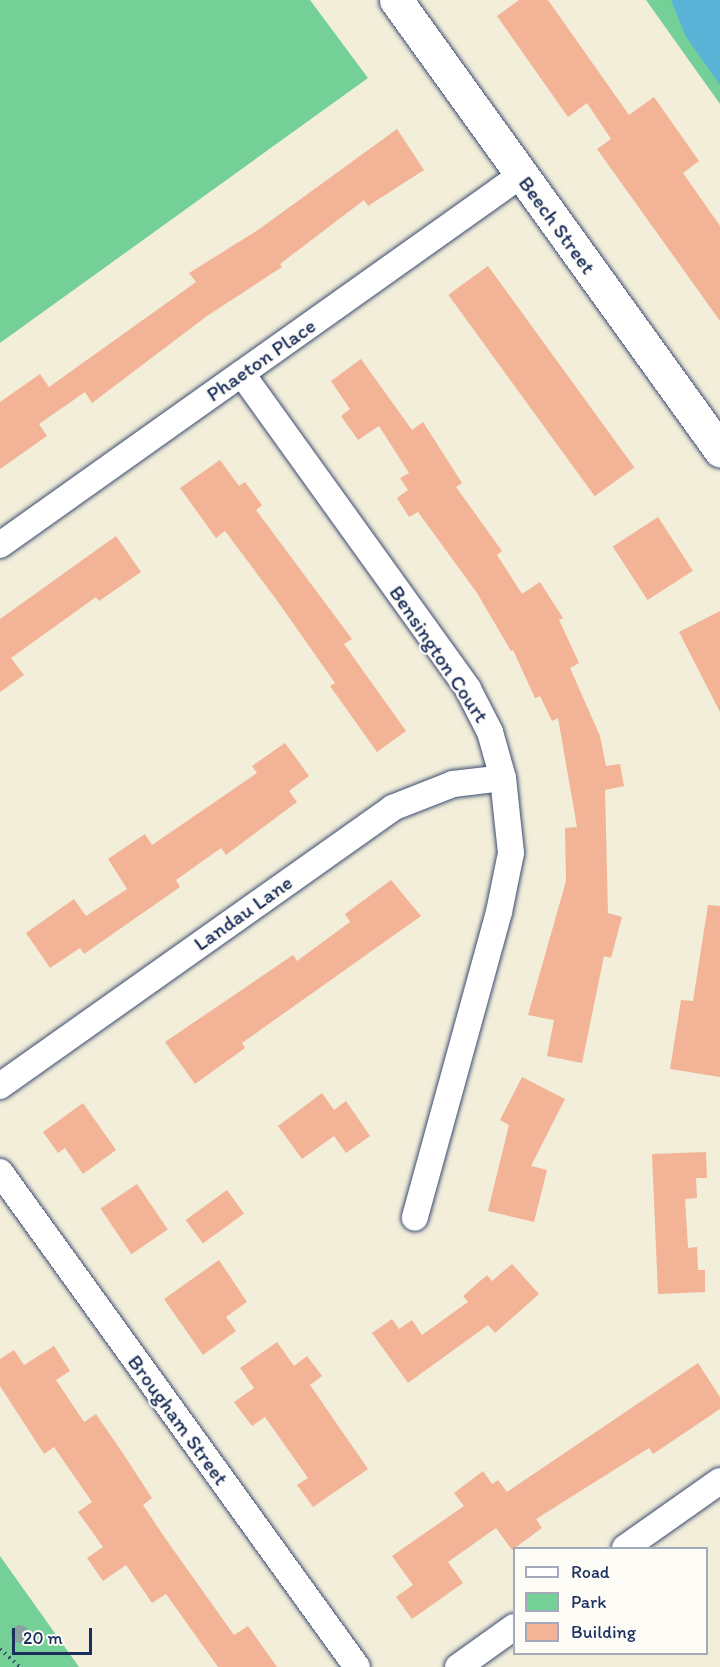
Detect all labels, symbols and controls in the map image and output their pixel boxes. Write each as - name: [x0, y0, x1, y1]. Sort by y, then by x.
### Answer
- street label: Beech Street: [513, 171, 601, 279]
- street label: Phaeton Place: [201, 313, 321, 407]
- street label: Bensington Court: [384, 581, 494, 727]
- street label: Landau Lane: [189, 870, 297, 956]
- street label: Brougham Street: [122, 1350, 234, 1490]
- legend: [513, 1547, 708, 1655]
- text: Road: [571, 1561, 610, 1583]
- text: Park: [571, 1591, 606, 1613]
- scale bar: [15, 1616, 94, 1654]
- text: Building: [571, 1621, 636, 1643]
- text: 20 m: [23, 1627, 63, 1649]

